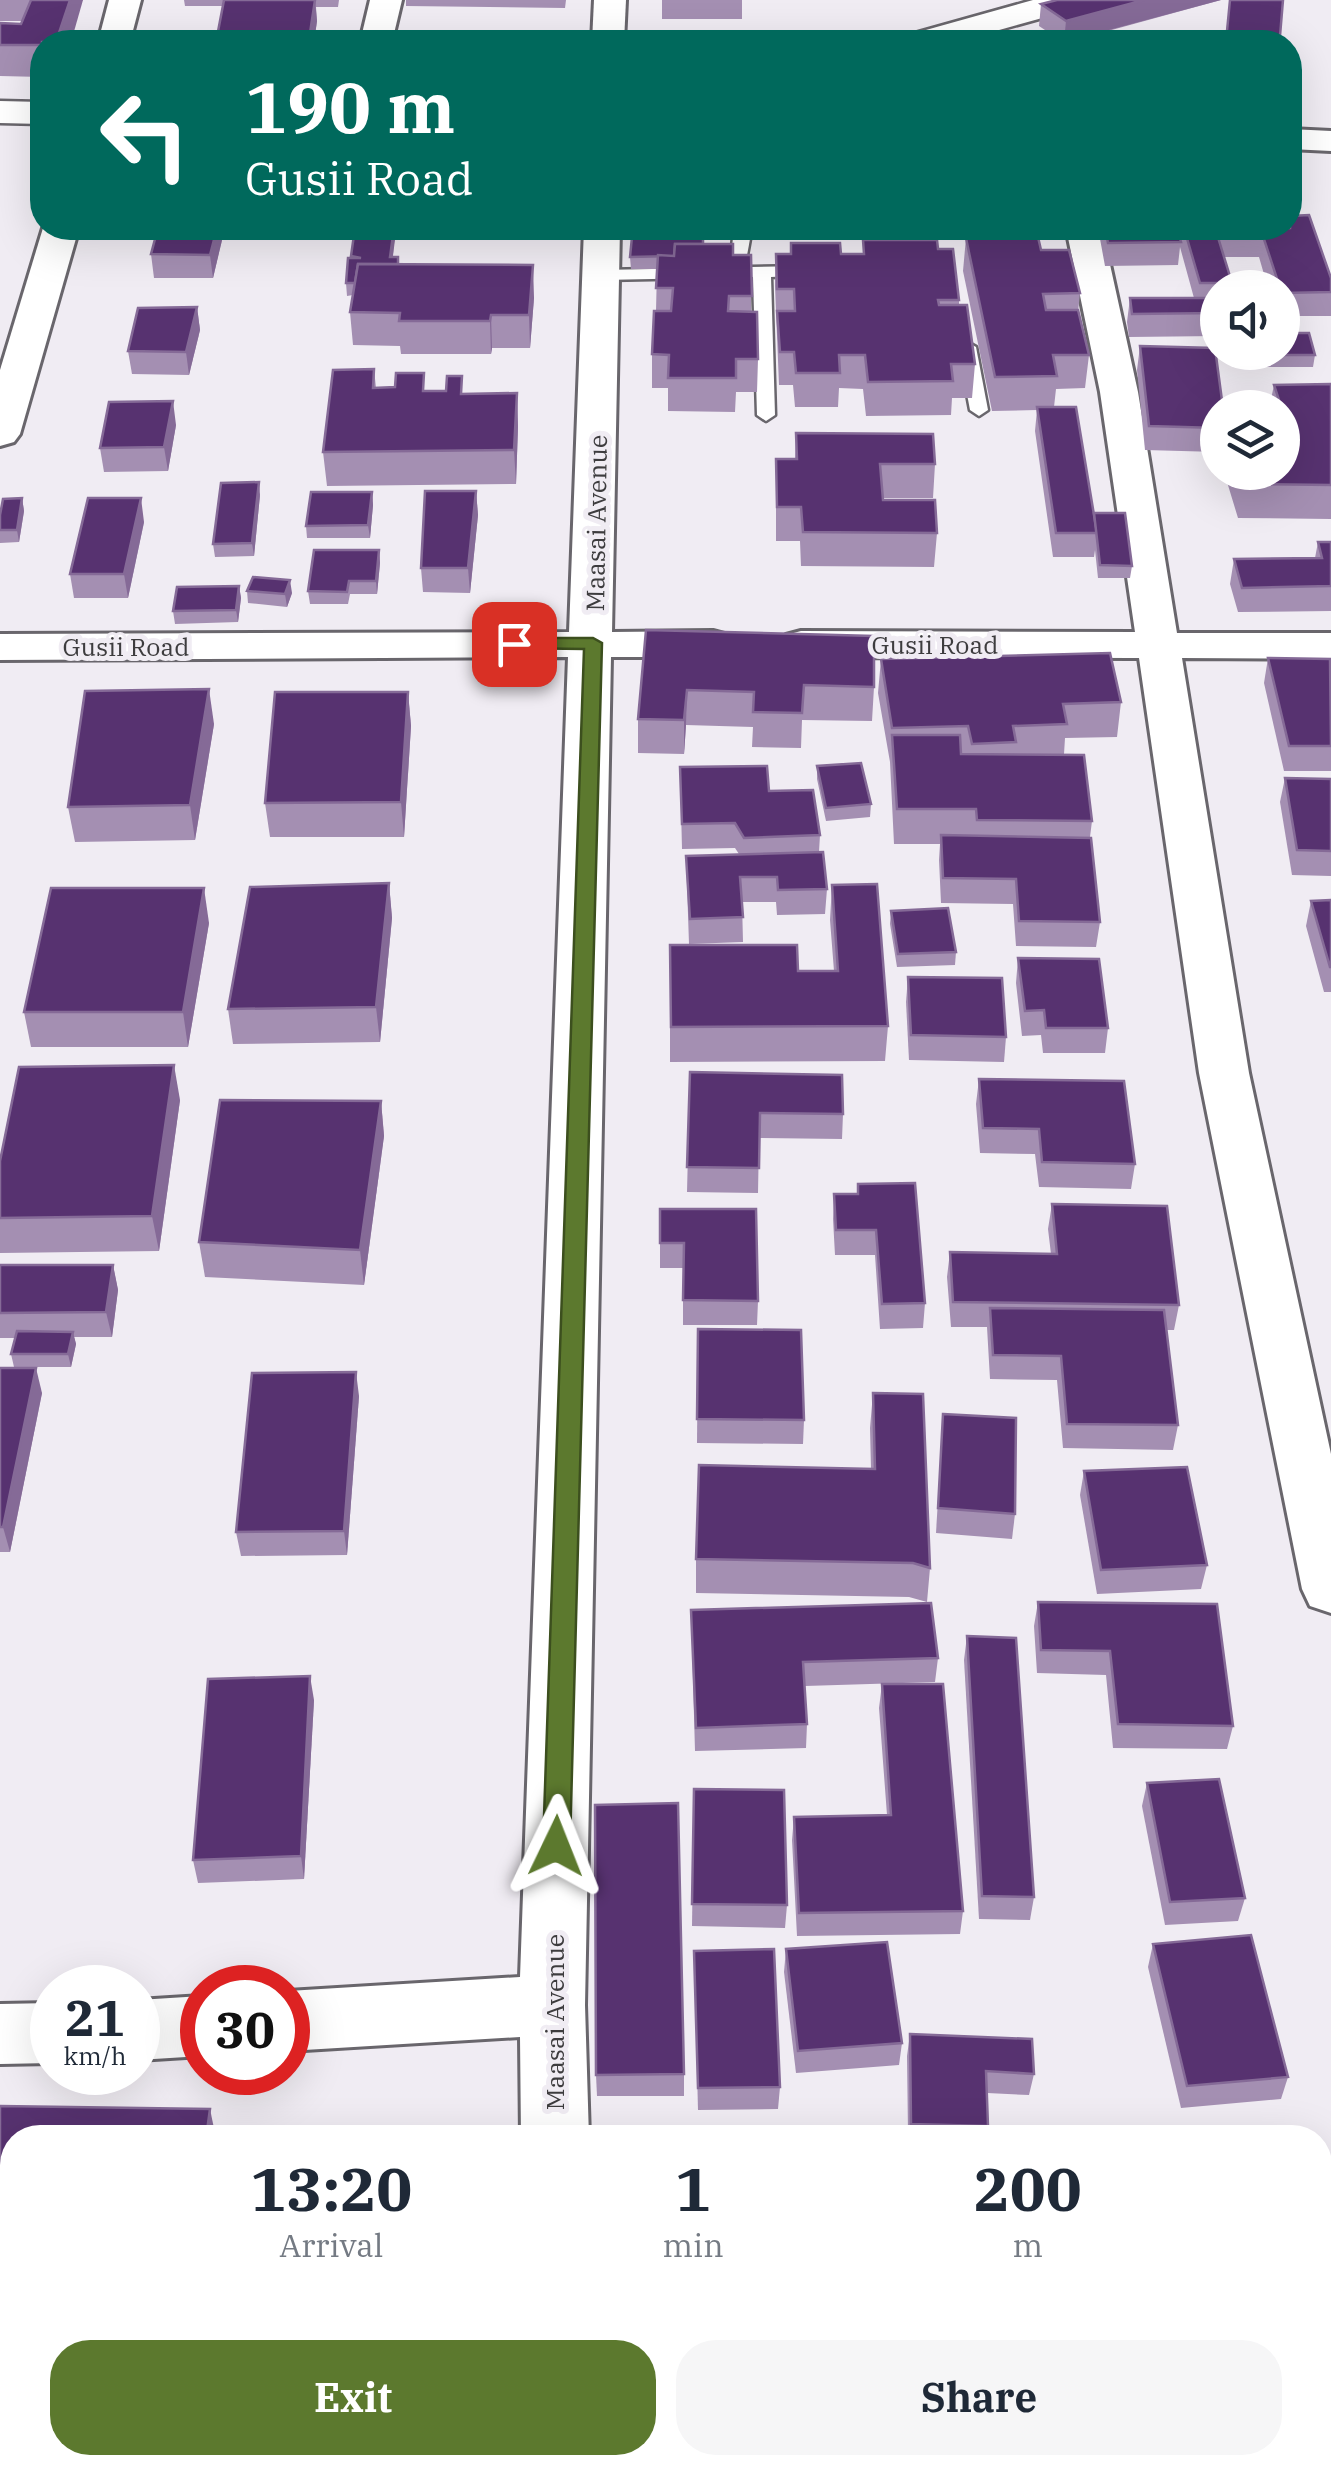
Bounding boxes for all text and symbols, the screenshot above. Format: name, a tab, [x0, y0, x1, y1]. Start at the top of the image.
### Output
text: 190 m	[245, 61, 455, 152]
icon: left	[80, 70, 210, 200]
text: Gusii Road	[245, 149, 473, 207]
map controls	[1200, 270, 1300, 490]
button: sound	[1200, 270, 1300, 370]
button: layers	[1200, 390, 1300, 490]
street label: Maasai Avenue	[578, 434, 614, 612]
pin	[472, 602, 557, 687]
icon: arrive	[487, 617, 542, 672]
street label: Gusii Road	[872, 628, 998, 661]
street label: Gusii Road	[63, 630, 189, 663]
position arrow	[504, 1794, 608, 1898]
street label: Maasai Avenue	[538, 1934, 571, 2110]
speed limit sign: 30	[180, 1965, 310, 2095]
text: 21	[65, 1985, 125, 2050]
text: km/h	[63, 2039, 127, 2072]
text: 13:20	[250, 2149, 412, 2228]
text: 1	[675, 2149, 711, 2228]
text: 200	[974, 2149, 1082, 2228]
text: Arrival	[279, 2224, 383, 2266]
text: min	[663, 2224, 724, 2266]
text: m	[1013, 2224, 1043, 2266]
button: Exit	[50, 2340, 656, 2455]
button: Share	[676, 2340, 1282, 2455]

